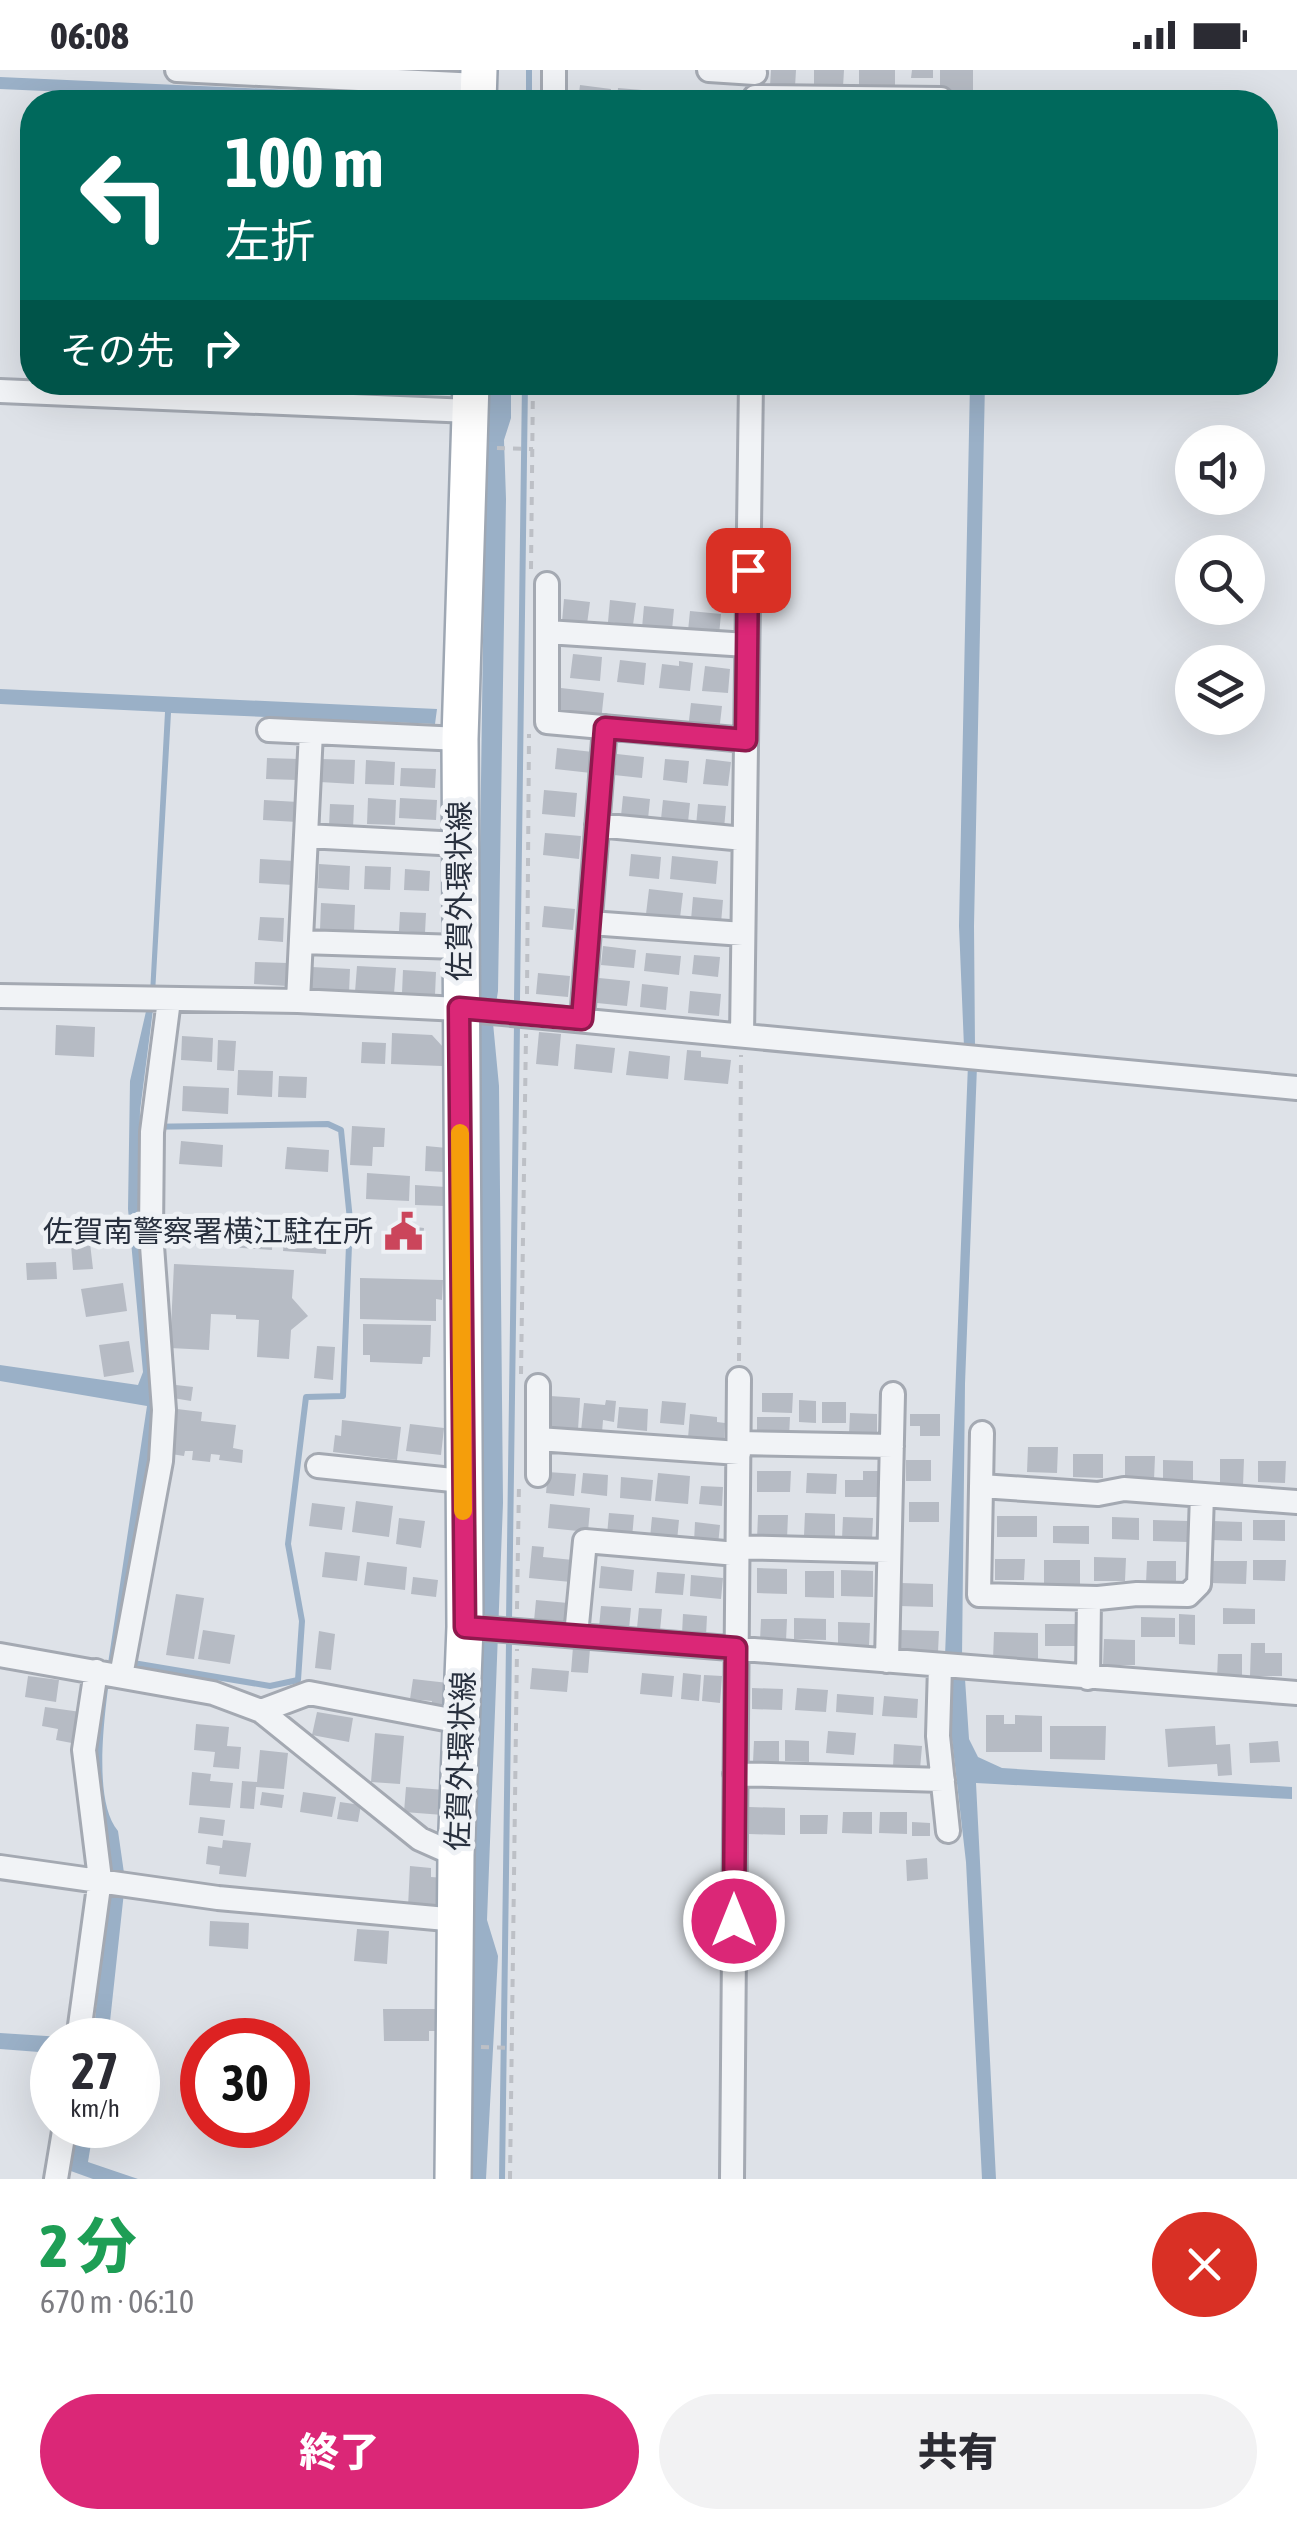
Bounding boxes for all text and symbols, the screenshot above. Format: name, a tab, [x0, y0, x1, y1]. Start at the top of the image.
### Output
text: 06:08	[50, 14, 129, 57]
text: 100 m	[225, 122, 384, 202]
icon: left	[60, 130, 190, 260]
text: 左折	[225, 215, 315, 267]
icon: right	[194, 320, 249, 375]
text: その先	[60, 329, 174, 372]
map controls	[1175, 425, 1265, 735]
button: sound	[1175, 425, 1265, 515]
pin	[706, 528, 791, 613]
button: search	[1175, 535, 1265, 625]
icon: arrive	[721, 543, 776, 598]
button: layers	[1175, 645, 1265, 735]
street label: 佐賀外環状線	[442, 801, 476, 981]
public building icon: 佐賀南警察署横江駐在所	[382, 1210, 424, 1252]
place label: 佐賀南警察署横江駐在所	[43, 1214, 373, 1248]
street label: 佐賀外環状線	[440, 1670, 480, 1852]
position arrow	[682, 1869, 786, 1973]
speed limit sign: 30	[180, 2018, 310, 2148]
text: 27	[71, 2042, 118, 2100]
text: km/h	[70, 2094, 120, 2122]
text: 2 分	[40, 2211, 136, 2280]
button: close	[1152, 2212, 1257, 2317]
text: 670 m · 06:10	[40, 2283, 194, 2320]
button: 終了	[40, 2394, 639, 2509]
button: 共有	[659, 2394, 1257, 2509]

